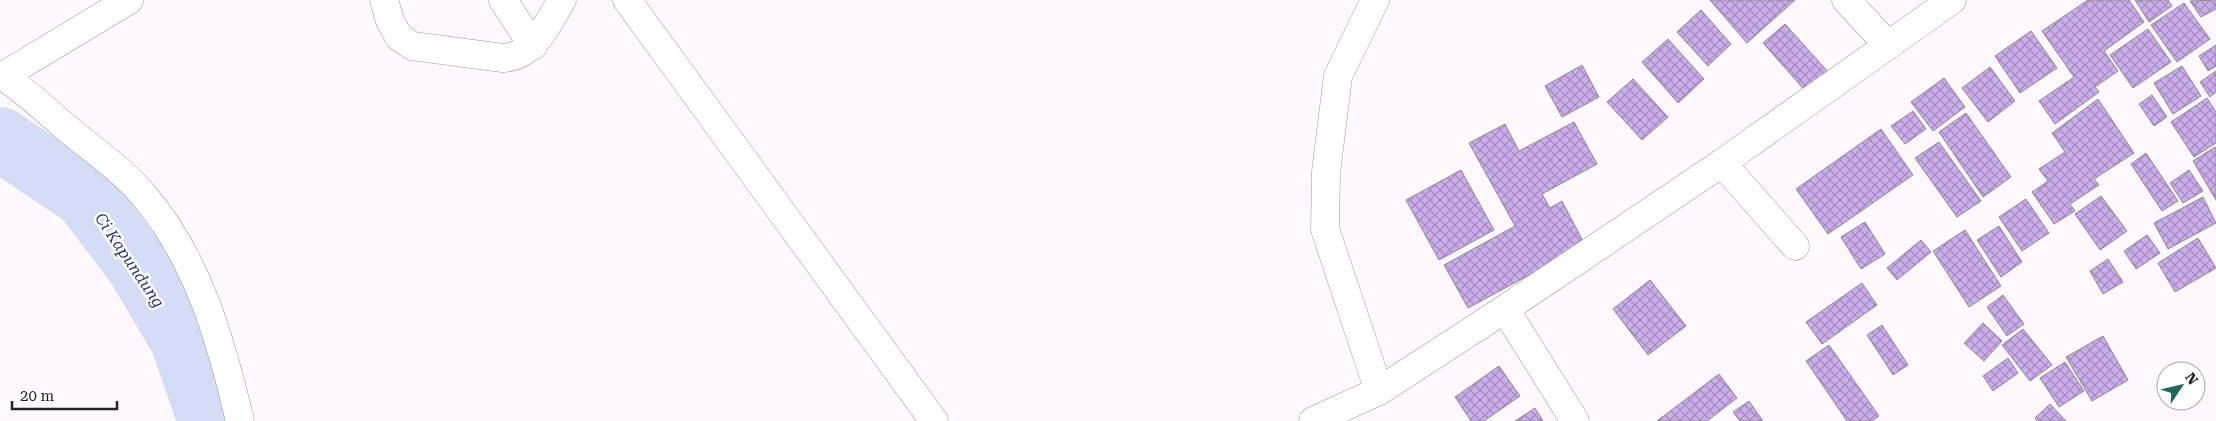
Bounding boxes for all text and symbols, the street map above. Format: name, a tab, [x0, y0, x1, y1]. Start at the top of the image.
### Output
water label: Ci Kapundung	[91, 209, 168, 311]
north arrow	[2156, 361, 2206, 411]
text: N	[2182, 370, 2201, 388]
scale bar	[12, 378, 118, 410]
text: 20 m	[20, 387, 55, 405]

